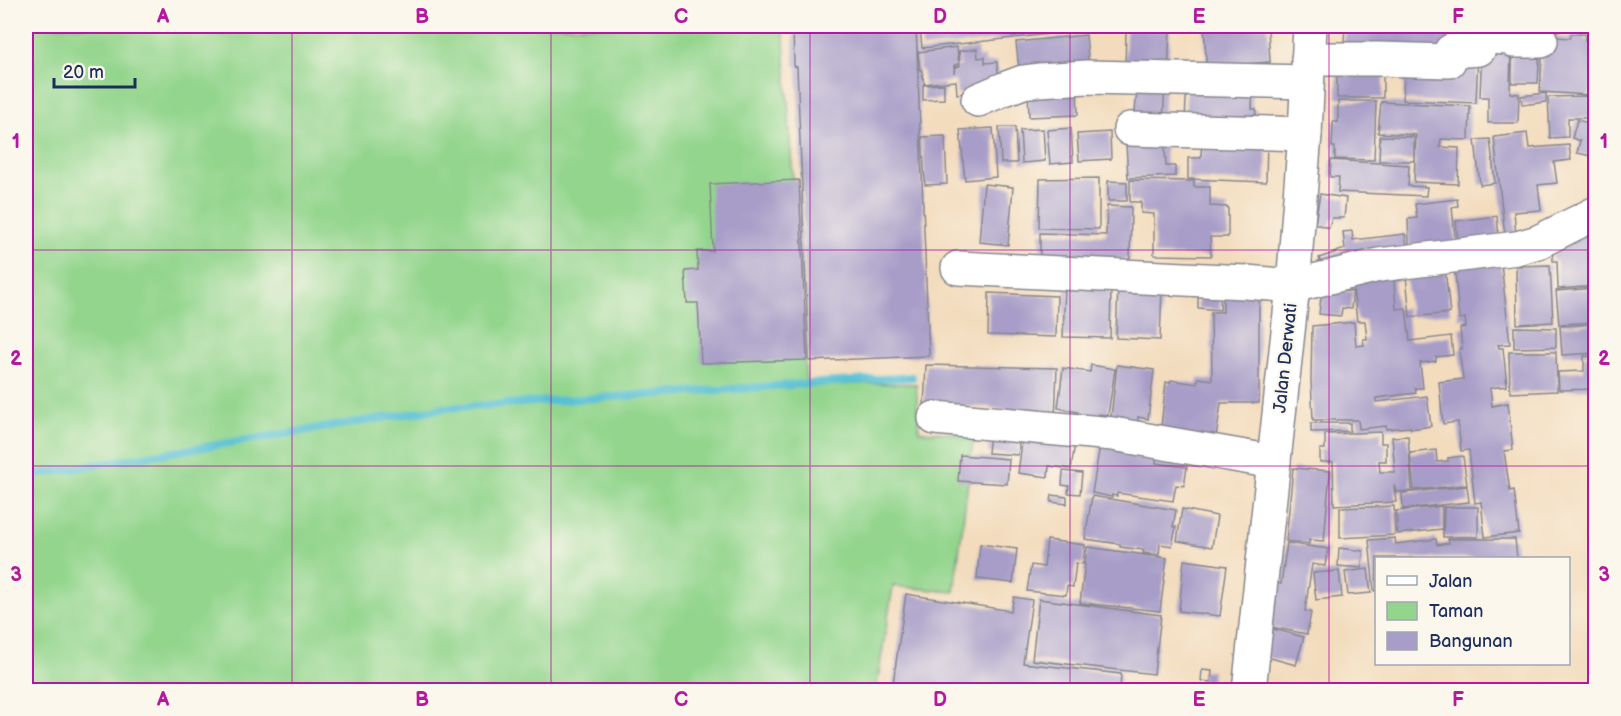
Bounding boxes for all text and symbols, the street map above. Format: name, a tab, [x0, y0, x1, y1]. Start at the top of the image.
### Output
text: A	[156, 5, 170, 29]
text: B	[415, 5, 429, 29]
text: C	[674, 5, 688, 29]
text: D	[933, 5, 947, 29]
text: E	[1193, 5, 1206, 29]
text: F	[1452, 5, 1464, 29]
scale bar	[54, 51, 135, 89]
text: 20 m	[63, 62, 104, 83]
text: 1	[12, 130, 20, 154]
text: 1	[1600, 130, 1608, 154]
street label: Jalan Derwati	[1269, 302, 1302, 414]
text: 2	[10, 347, 22, 371]
text: 2	[1598, 347, 1610, 371]
legend	[1375, 557, 1570, 665]
text: 3	[10, 563, 22, 587]
text: 3	[1598, 563, 1610, 587]
text: Jalan	[1429, 571, 1472, 592]
text: Taman	[1429, 601, 1483, 622]
text: Bangunan	[1429, 631, 1513, 652]
text: A	[156, 688, 170, 712]
text: B	[415, 688, 429, 712]
text: C	[674, 688, 688, 712]
text: D	[933, 688, 947, 712]
text: E	[1193, 688, 1206, 712]
text: F	[1452, 688, 1464, 712]

